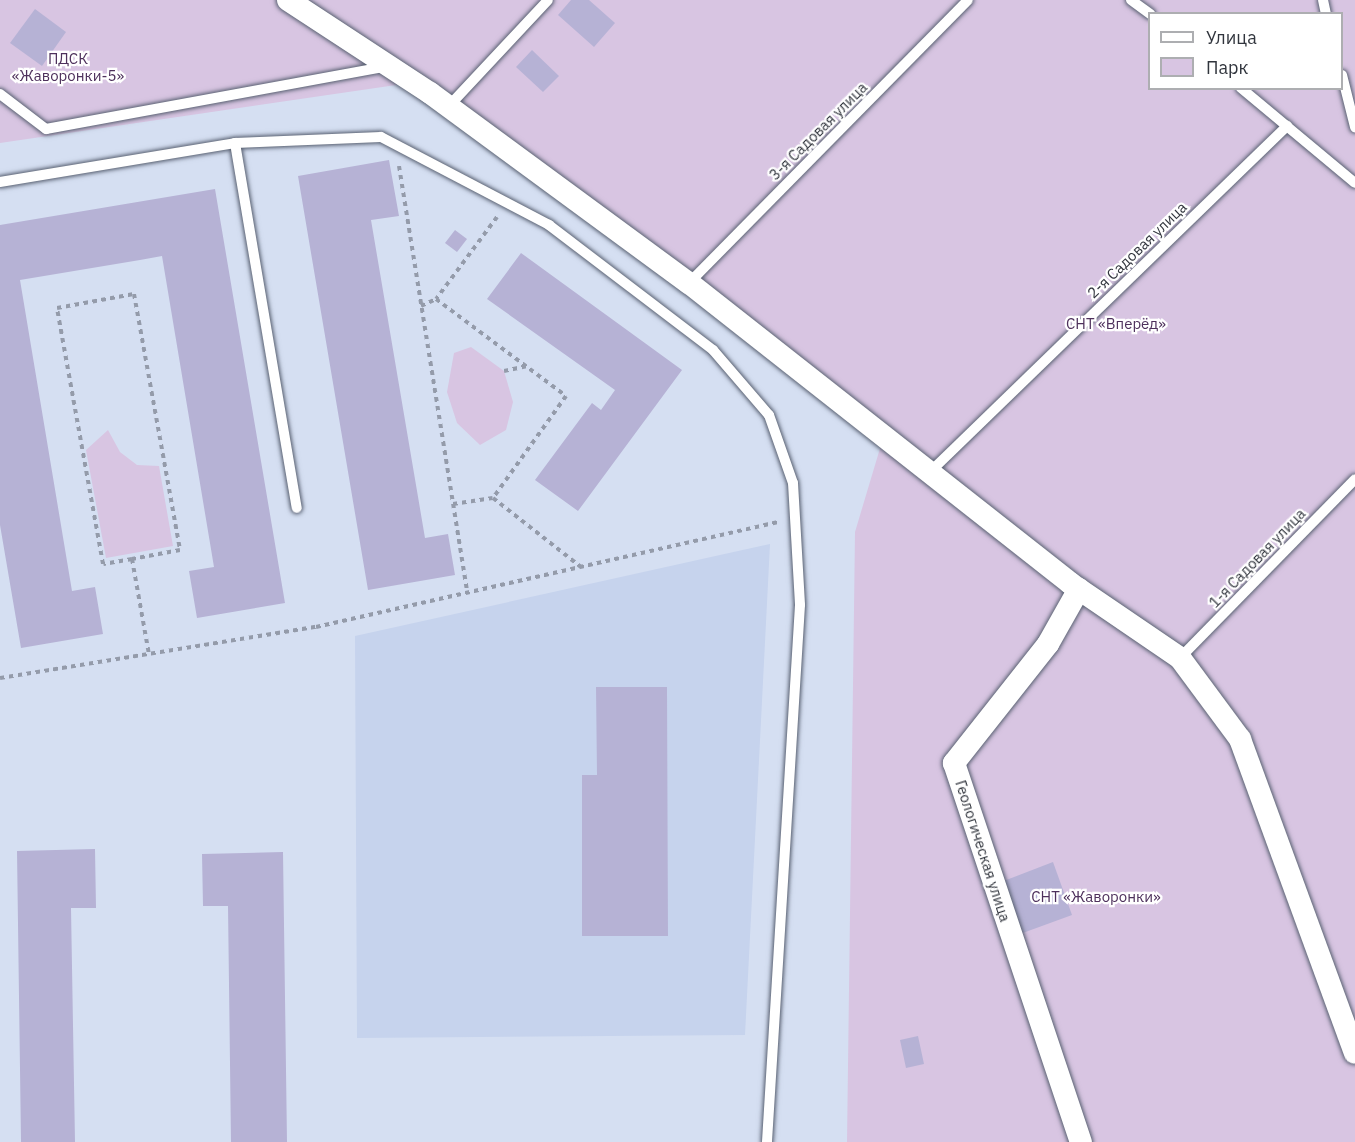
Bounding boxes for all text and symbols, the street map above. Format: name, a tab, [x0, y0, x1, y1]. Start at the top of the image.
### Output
legend	[1148, 12, 1343, 90]
text: Улица	[1206, 26, 1257, 49]
park label: ПДСК «Жаворонки-5»	[12, 49, 124, 84]
text: Парк	[1206, 56, 1248, 79]
street label: 3-я Садовая улица	[765, 78, 871, 184]
street label: 2-я Садовая улица	[1084, 198, 1190, 302]
park label: СНТ «Вперёд»	[1066, 315, 1166, 333]
street label: 1-я Садовая улица	[1205, 505, 1309, 611]
street label: Геологическая улица	[952, 778, 1014, 924]
park label: СНТ «Жаворонки»	[1031, 888, 1161, 906]

